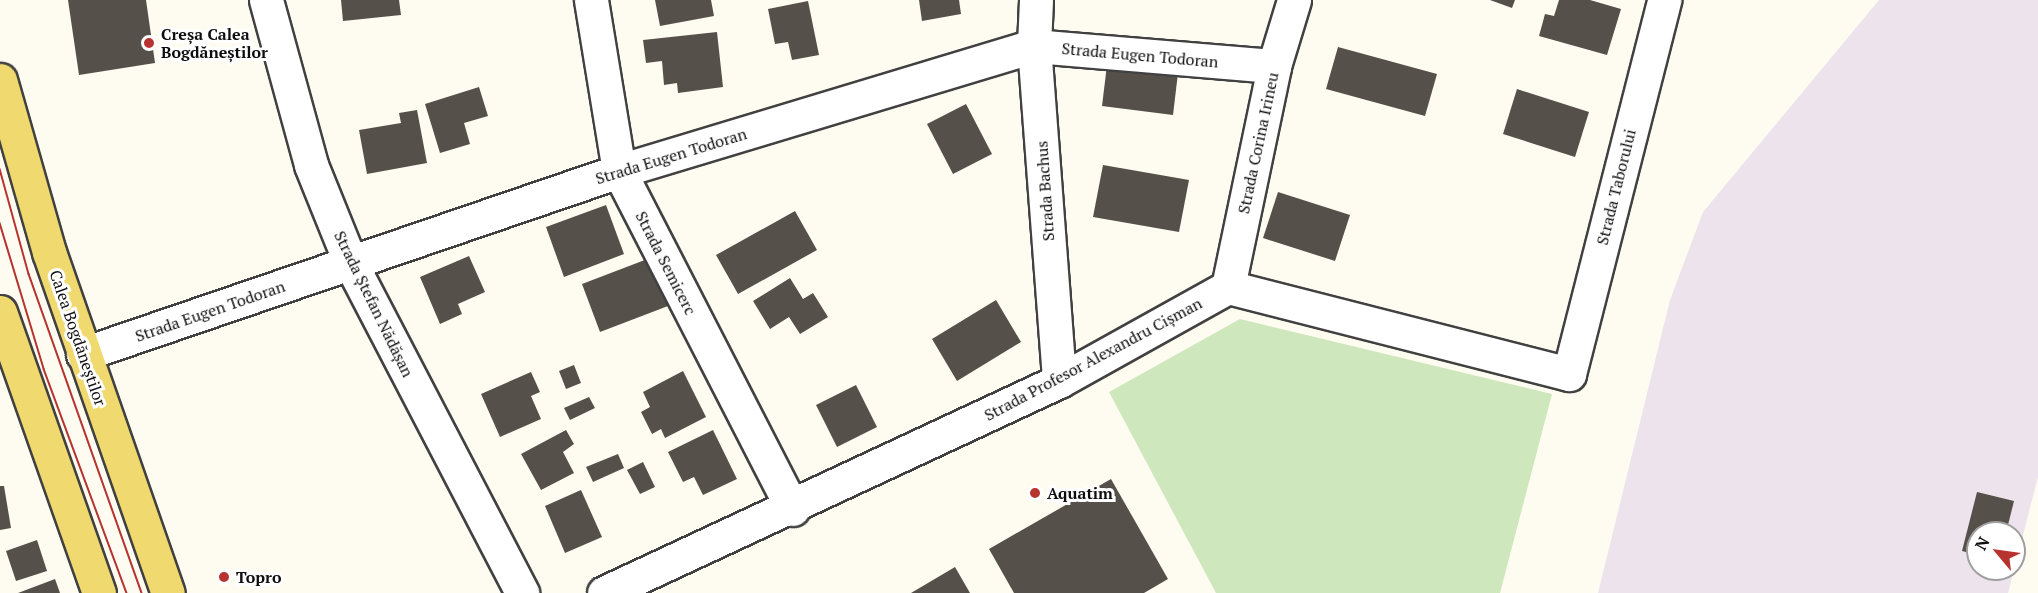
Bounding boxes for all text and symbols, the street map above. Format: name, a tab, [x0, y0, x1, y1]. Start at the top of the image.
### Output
place label: Creșa Calea Bogdăneștilor	[161, 24, 268, 62]
marker: Creșa Calea Bogdăneștilor	[142, 36, 156, 50]
street label: Strada Eugen Todoran	[1061, 39, 1219, 71]
street label: Strada Corina Irineu	[1234, 71, 1282, 215]
street label: Strada Eugen Todoran	[593, 124, 749, 188]
street label: Strada Taborului	[1592, 127, 1640, 247]
street label: Strada Bachus	[1032, 140, 1058, 242]
street label: Strada Semicerc	[632, 208, 700, 318]
street label: Strada Ștefan Nădășan	[330, 228, 418, 380]
street label: Calea Bogdăneștilor	[46, 268, 110, 408]
street label: Strada Eugen Todoran	[133, 276, 287, 346]
street label: Strada Profesor Alexandru Cișman	[981, 293, 1205, 425]
place label: Aquatim	[1047, 483, 1113, 503]
marker: Aquatim	[1028, 486, 1042, 500]
north arrow	[1966, 521, 2026, 581]
text: N	[1969, 533, 1995, 554]
place label: Topro	[236, 567, 281, 587]
marker: Topro	[217, 570, 231, 584]

